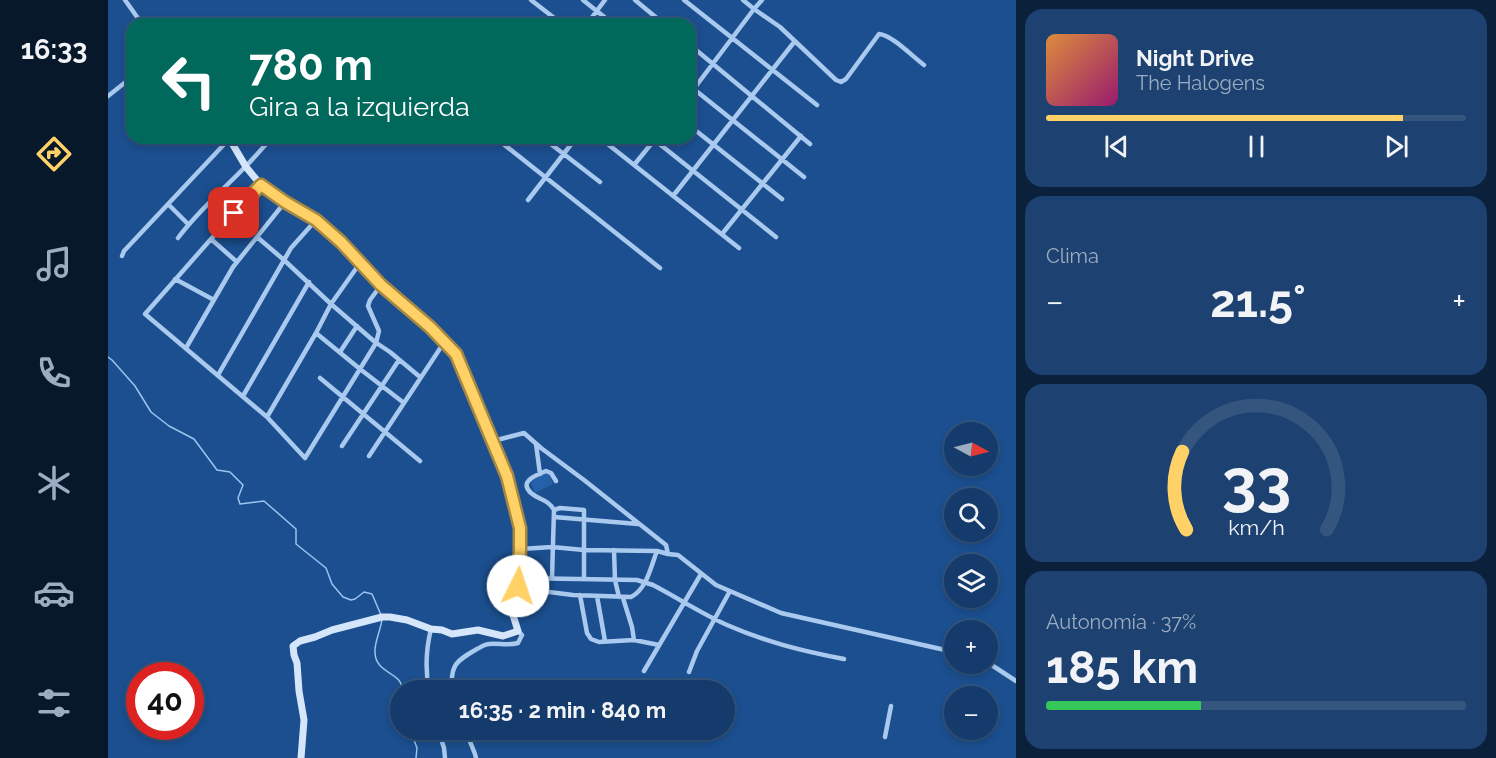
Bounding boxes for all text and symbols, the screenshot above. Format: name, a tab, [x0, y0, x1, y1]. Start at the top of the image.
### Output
text: 16:33	[21, 34, 87, 65]
text: 780 m	[249, 41, 373, 90]
icon: left	[150, 42, 228, 120]
text: Night Drive	[1136, 45, 1254, 71]
text: The Halogens	[1136, 71, 1265, 95]
text: Gira a la izquierda	[249, 91, 470, 122]
icon: previous	[1100, 130, 1133, 163]
icon: pause	[1240, 130, 1273, 163]
icon: next	[1380, 130, 1413, 163]
icon: directions	[33, 133, 75, 175]
pin	[208, 187, 259, 238]
icon: arrive	[217, 196, 250, 229]
icon: music	[33, 243, 75, 285]
text: Clima	[1046, 244, 1099, 268]
text: 21.5°	[1210, 275, 1306, 328]
text: −	[1046, 282, 1064, 321]
text: +	[1452, 282, 1466, 321]
icon: phone	[33, 352, 75, 394]
north arrow	[944, 422, 998, 476]
map controls	[944, 422, 998, 740]
text: 33	[1221, 445, 1291, 519]
icon: climate	[33, 462, 75, 504]
button: search	[944, 488, 998, 542]
text: km/h	[1228, 515, 1284, 540]
position arrow	[486, 554, 550, 618]
button: layers	[944, 554, 998, 608]
icon: car	[33, 572, 75, 614]
text: Autonomía · 37%	[1046, 610, 1196, 634]
button: +	[944, 620, 998, 674]
text: 185 km	[1046, 641, 1198, 694]
speed limit sign: 40	[126, 662, 204, 740]
icon: filters	[33, 682, 75, 724]
button: −	[944, 686, 998, 740]
text: 16:35 · 2 min · 840 m	[459, 697, 666, 723]

